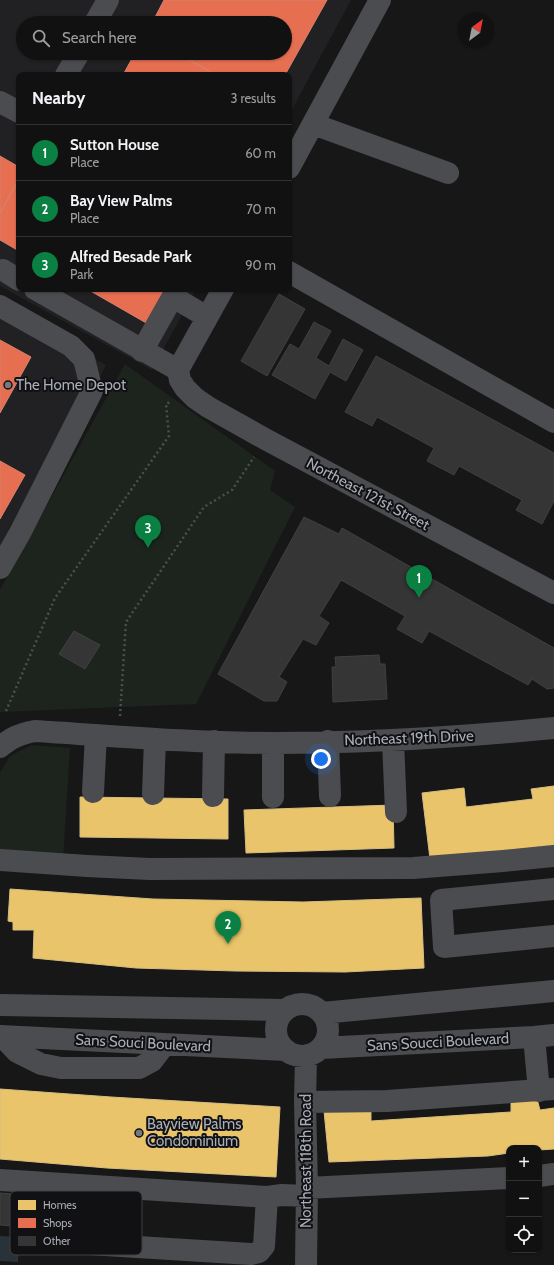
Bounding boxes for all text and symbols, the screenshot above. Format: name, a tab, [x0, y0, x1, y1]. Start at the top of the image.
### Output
north arrow	[458, 12, 494, 48]
search box	[16, 16, 292, 60]
icon: search	[30, 27, 52, 49]
text: Search here	[62, 29, 137, 47]
text: Nearby	[32, 88, 85, 108]
text: 3 results	[230, 90, 276, 106]
text: Sutton House	[70, 136, 159, 154]
text: 1	[43, 145, 47, 161]
text: 60 m	[245, 145, 276, 161]
text: Place	[70, 154, 99, 170]
text: Bay View Palms	[70, 192, 172, 210]
text: 2	[42, 201, 48, 217]
text: 70 m	[246, 201, 276, 217]
text: Place	[70, 210, 99, 226]
text: Alfred Besade Park	[70, 248, 192, 266]
text: 3	[41, 257, 49, 273]
text: 90 m	[245, 257, 276, 273]
text: Park	[70, 266, 93, 282]
place label: The Home Depot	[16, 376, 126, 394]
marker: The Home Depot	[3, 380, 13, 390]
street label: Northeast 121st Street	[303, 454, 433, 534]
pin: 3	[135, 515, 161, 548]
pin: 1	[406, 565, 432, 598]
street label: Northeast 19th Drive	[344, 727, 474, 749]
your location	[311, 749, 331, 769]
pin: 2	[215, 911, 241, 944]
street label: Sans Soucci Boulevard	[366, 1029, 510, 1055]
street label: Sans Souci Boulevard	[75, 1030, 211, 1056]
street label: Northeast 118th Road	[297, 1094, 315, 1228]
place label: Bayview Palms Condominium	[147, 1115, 241, 1150]
marker: Bayview Palms Condominium	[134, 1128, 144, 1138]
map controls	[506, 1145, 542, 1253]
button: +	[506, 1145, 542, 1181]
button: −	[506, 1181, 542, 1217]
legend	[10, 1191, 142, 1255]
text: Homes	[43, 1198, 77, 1212]
text: Shops	[43, 1216, 72, 1230]
button: locate	[506, 1217, 542, 1253]
text: Other	[43, 1234, 71, 1248]

